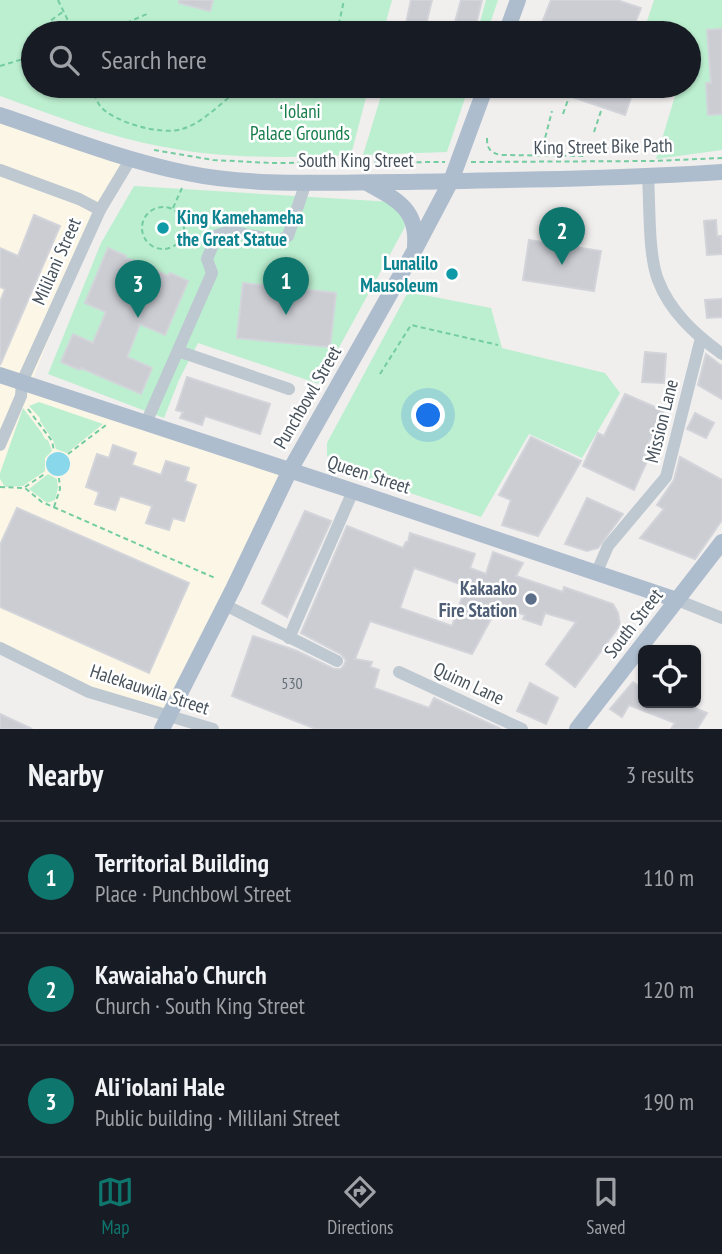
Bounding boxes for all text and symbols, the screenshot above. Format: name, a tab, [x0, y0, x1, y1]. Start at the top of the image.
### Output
search box	[21, 21, 701, 98]
icon: search	[45, 41, 83, 79]
text: Search here	[101, 43, 207, 76]
park label: ʻIolani Palace Grounds	[250, 99, 350, 145]
street label: King Street Bike Path	[533, 133, 673, 159]
street label: South King Street	[298, 148, 415, 172]
place label: King Kamehameha the Great Statue	[177, 205, 304, 251]
pin: 2	[539, 207, 585, 265]
street label: Mililani Street	[26, 213, 86, 308]
marker: King Kamehameha the Great Statue	[155, 220, 171, 236]
place label: Lunalilo Mausoleum	[360, 251, 438, 297]
pin: 1	[263, 257, 309, 315]
pin: 3	[115, 260, 161, 318]
marker: Lunalilo Mausoleum	[444, 266, 460, 282]
street label: Punchbowl Street	[268, 341, 347, 453]
street label: Mission Lane	[639, 377, 683, 465]
your location	[411, 398, 445, 432]
street label: Queen Street	[324, 449, 414, 499]
place label: Kakaako Fire Station	[439, 576, 517, 622]
street label: South Street	[598, 583, 668, 663]
marker: Kakaako Fire Station	[523, 591, 539, 607]
map controls	[638, 645, 701, 708]
button: locate	[638, 645, 701, 708]
street label: Quinn Lane	[430, 656, 508, 710]
street label: Halekauwila Street	[87, 658, 213, 720]
house number: 530	[281, 673, 303, 693]
text: Nearby	[28, 755, 103, 794]
text: 3 results	[626, 760, 694, 789]
text: Territorial Building	[95, 846, 269, 879]
text: 1	[46, 863, 57, 892]
text: 110 m	[643, 863, 694, 892]
text: Place · Punchbowl Street	[95, 879, 291, 908]
text: Kawaiaha'o Church	[95, 958, 267, 991]
text: 2	[46, 975, 57, 1004]
text: 120 m	[643, 975, 694, 1004]
text: Church · South King Street	[95, 991, 305, 1020]
text: Ali'iolani Hale	[95, 1070, 225, 1103]
text: 3	[46, 1087, 57, 1116]
text: 190 m	[643, 1087, 694, 1116]
text: Public building · Mililani Street	[95, 1103, 340, 1132]
tab: Map	[96, 1173, 134, 1239]
tab: Directions	[327, 1173, 393, 1239]
tab: Saved	[586, 1173, 626, 1239]

